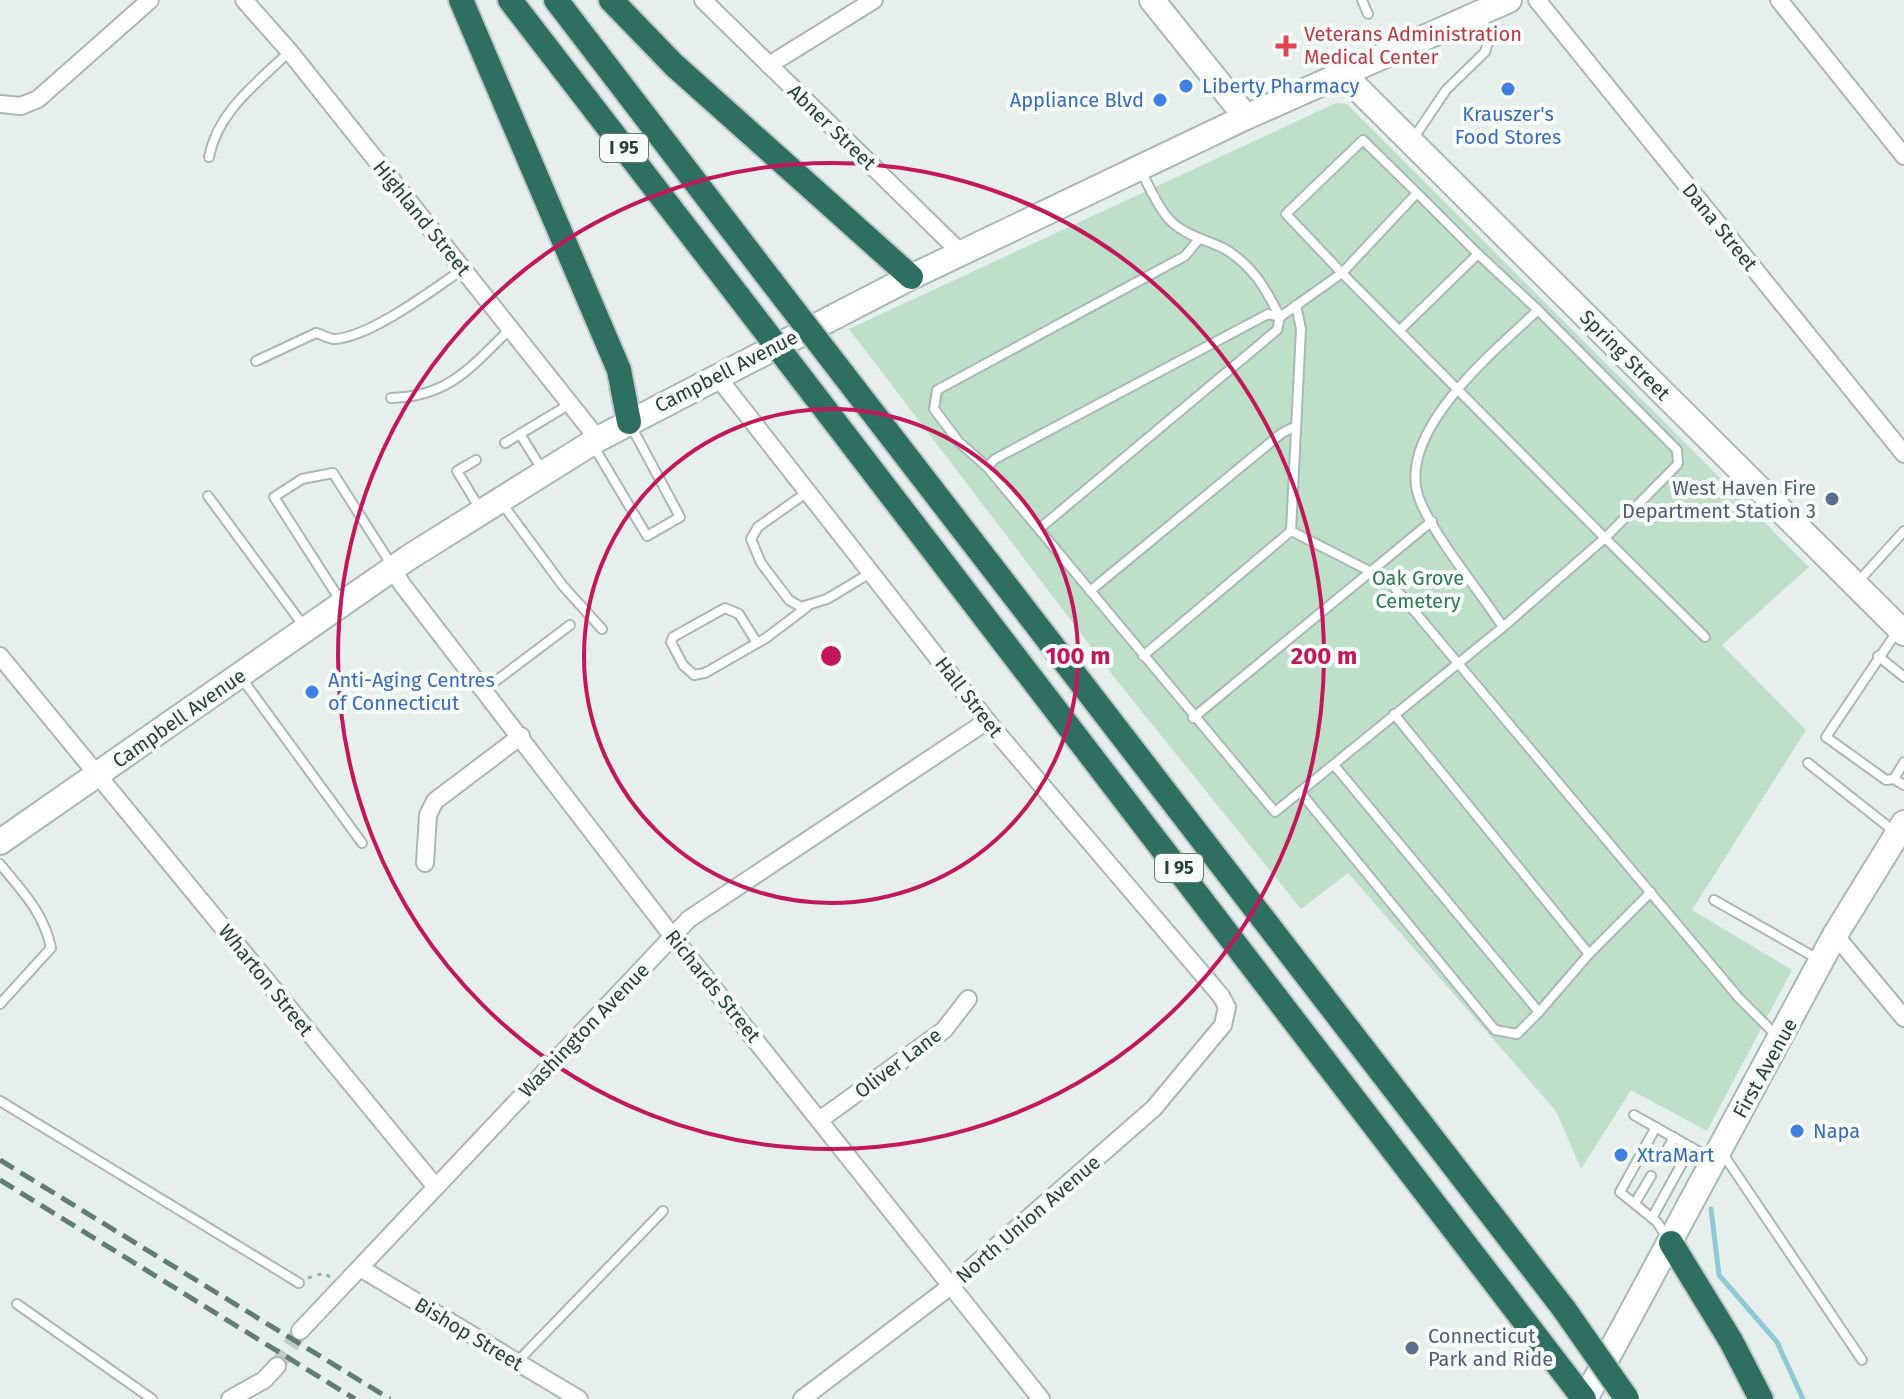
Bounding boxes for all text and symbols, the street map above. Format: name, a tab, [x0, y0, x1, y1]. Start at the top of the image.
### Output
place label: Veterans Administration Medical Center	[1304, 22, 1522, 69]
marker: Veterans Administration Medical Center	[1275, 35, 1297, 57]
place label: Liberty Pharmacy	[1202, 74, 1359, 98]
marker: Liberty Pharmacy	[1177, 77, 1195, 95]
street label: Abner Street	[783, 79, 882, 176]
marker: Krauszer's Food Stores	[1499, 80, 1517, 98]
place label: Appliance Blvd	[1010, 88, 1144, 112]
marker: Appliance Blvd	[1151, 91, 1169, 109]
place label: Krauszer's Food Stores	[1455, 102, 1561, 149]
road number: I 95	[600, 134, 648, 162]
street label: Highland Street	[368, 156, 476, 281]
street label: Dana Street	[1677, 178, 1763, 276]
street label: Spring Street	[1575, 305, 1676, 406]
street label: Campbell Avenue	[651, 325, 801, 417]
place label: West Haven Fire Department Station 3	[1622, 476, 1816, 523]
marker: West Haven Fire Department Station 3	[1823, 490, 1841, 508]
park label: Oak Grove Cemetery	[1372, 566, 1464, 613]
centre of rings	[817, 642, 845, 670]
text: 100 m	[1045, 642, 1111, 670]
text: 200 m	[1291, 642, 1357, 670]
street label: Hall Street	[930, 652, 1008, 743]
street label: Campbell Avenue	[108, 663, 250, 773]
place label: Anti-Aging Centres of Connecticut	[328, 668, 495, 715]
marker: Anti-Aging Centres of Connecticut	[303, 683, 321, 701]
road number: I 95	[1155, 854, 1203, 882]
street label: Wharton Street	[214, 919, 319, 1041]
street label: Richards Street	[660, 925, 766, 1048]
street label: Washington Avenue	[514, 958, 654, 1102]
street label: First Avenue	[1728, 1014, 1802, 1122]
street label: Oliver Lane	[850, 1023, 946, 1103]
place label: Napa	[1813, 1119, 1860, 1143]
marker: Napa	[1788, 1122, 1806, 1140]
place label: XtraMart	[1637, 1143, 1715, 1167]
marker: XtraMart	[1612, 1146, 1630, 1164]
street label: North Union Avenue	[951, 1150, 1105, 1288]
street label: Bishop Street	[411, 1292, 528, 1376]
place label: Connecticut Park and Ride	[1428, 1324, 1553, 1371]
marker: Connecticut Park and Ride	[1403, 1339, 1421, 1357]

